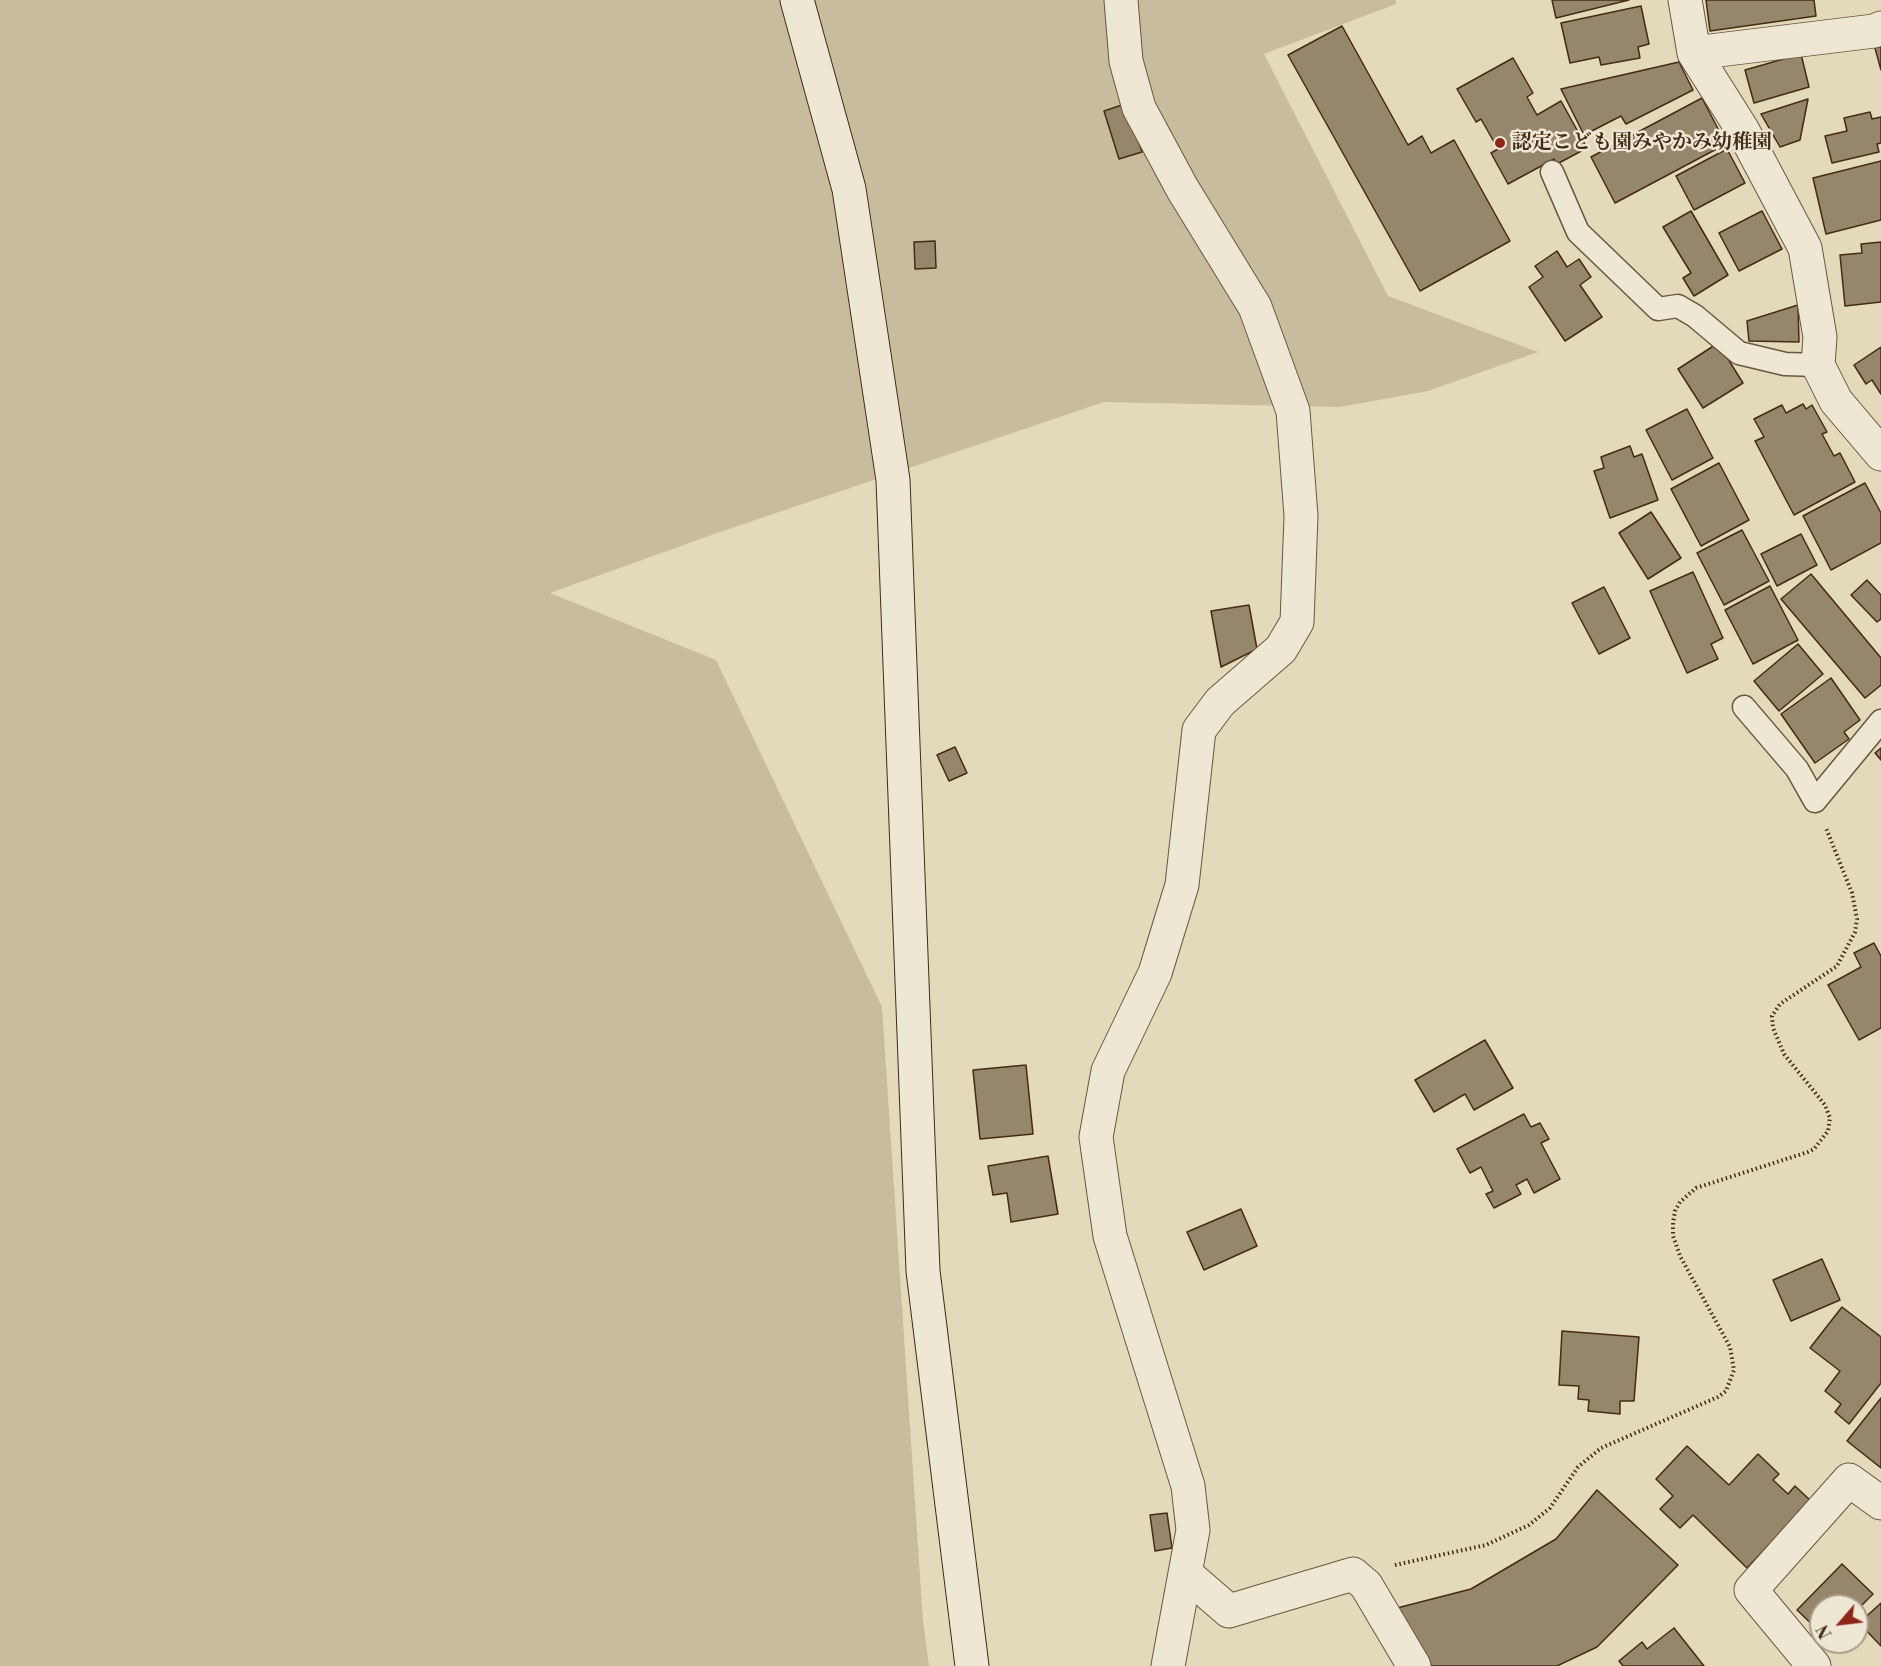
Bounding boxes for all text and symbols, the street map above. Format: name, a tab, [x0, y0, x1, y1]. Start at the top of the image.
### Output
place label: 認定こども園みやかみ幼稚園	[1512, 131, 1772, 155]
marker: 認定こども園みやかみ幼稚園	[1493, 136, 1507, 150]
north arrow	[1809, 1594, 1869, 1654]
text: N	[1813, 1621, 1837, 1642]

